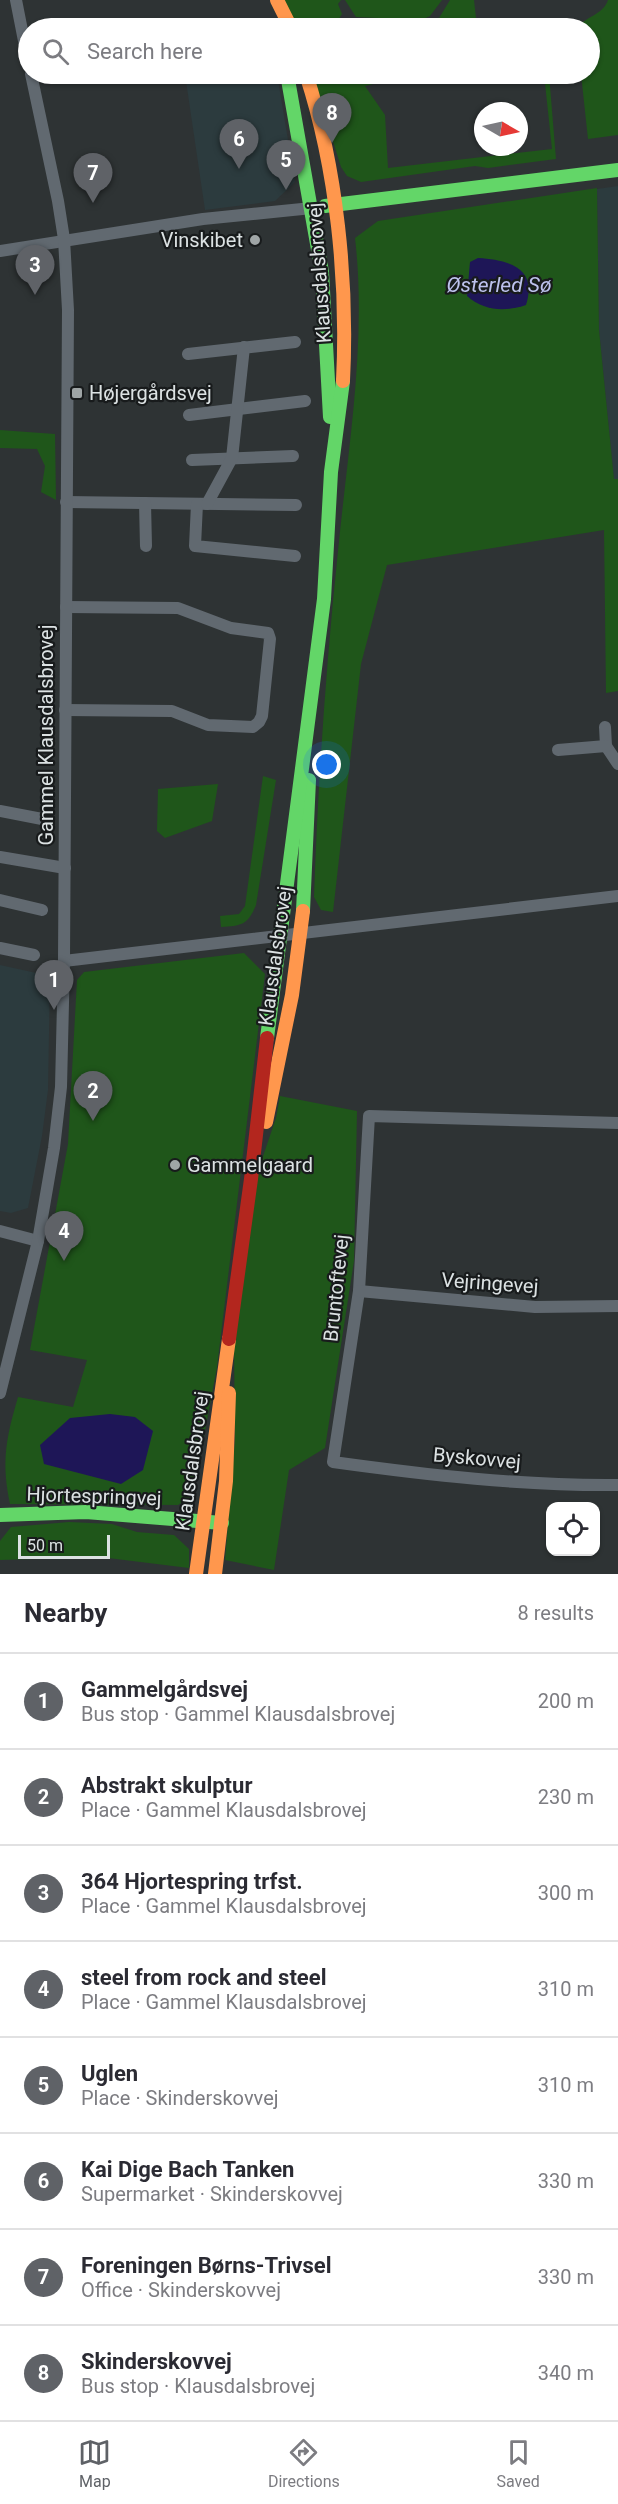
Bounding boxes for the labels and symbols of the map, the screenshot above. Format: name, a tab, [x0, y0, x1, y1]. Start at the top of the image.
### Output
pin: 8	[312, 94, 352, 143]
north arrow	[474, 102, 528, 156]
pin: 6	[220, 120, 258, 169]
pin: 5	[266, 140, 306, 190]
pin: 7	[74, 154, 112, 203]
street label: Klausdalsbrovej	[302, 202, 336, 344]
place label: Vinskibet	[161, 228, 243, 252]
marker: Vinskibet	[248, 233, 262, 247]
pin: 3	[15, 246, 54, 295]
water label: Østerled Sø	[447, 273, 551, 297]
place label: Højergårdsvej	[89, 381, 212, 405]
marker: Højergårdsvej	[70, 386, 84, 400]
street label: Gammel Klausdalsbrovej	[34, 624, 58, 846]
your location	[312, 750, 341, 779]
street label: Klausdalsbrovej	[253, 885, 297, 1027]
pin: 1	[34, 960, 74, 1010]
pin: 2	[74, 1072, 112, 1121]
place label: Gammelgaard	[187, 1153, 313, 1177]
marker: Gammelgaard	[168, 1158, 182, 1172]
pin: 4	[44, 1212, 84, 1261]
street label: Bruntoftevej	[318, 1233, 354, 1343]
street label: Vejringevej	[441, 1268, 539, 1298]
street label: Klausdalsbrovej	[170, 1390, 214, 1532]
street label: Byskovvej	[432, 1442, 522, 1474]
street label: Hjortespringvej	[26, 1482, 162, 1510]
scale bar	[18, 1532, 110, 1560]

